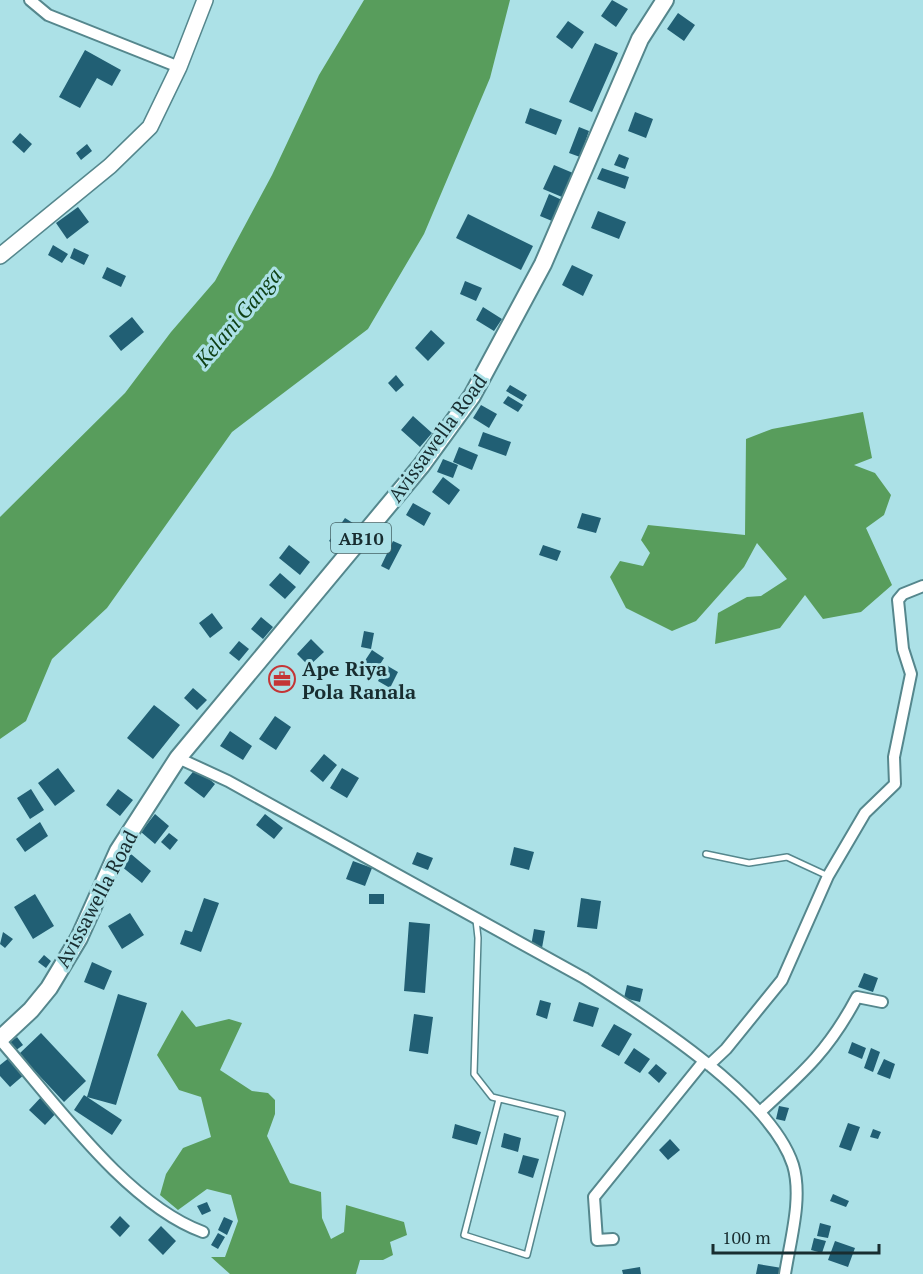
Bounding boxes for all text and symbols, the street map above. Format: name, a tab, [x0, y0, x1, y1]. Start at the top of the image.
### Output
water label: Kelani Ganga	[188, 262, 288, 373]
street label: Avissawella Road	[381, 369, 493, 507]
road number: AB10	[331, 523, 391, 553]
place label: Ape Riya Pola Ranala	[302, 655, 416, 705]
office icon: Ape Riya Pola Ranala	[267, 664, 297, 694]
street label: Avissawella Road	[48, 826, 144, 972]
scale bar	[713, 1217, 880, 1255]
text: 100 m	[722, 1225, 771, 1249]

